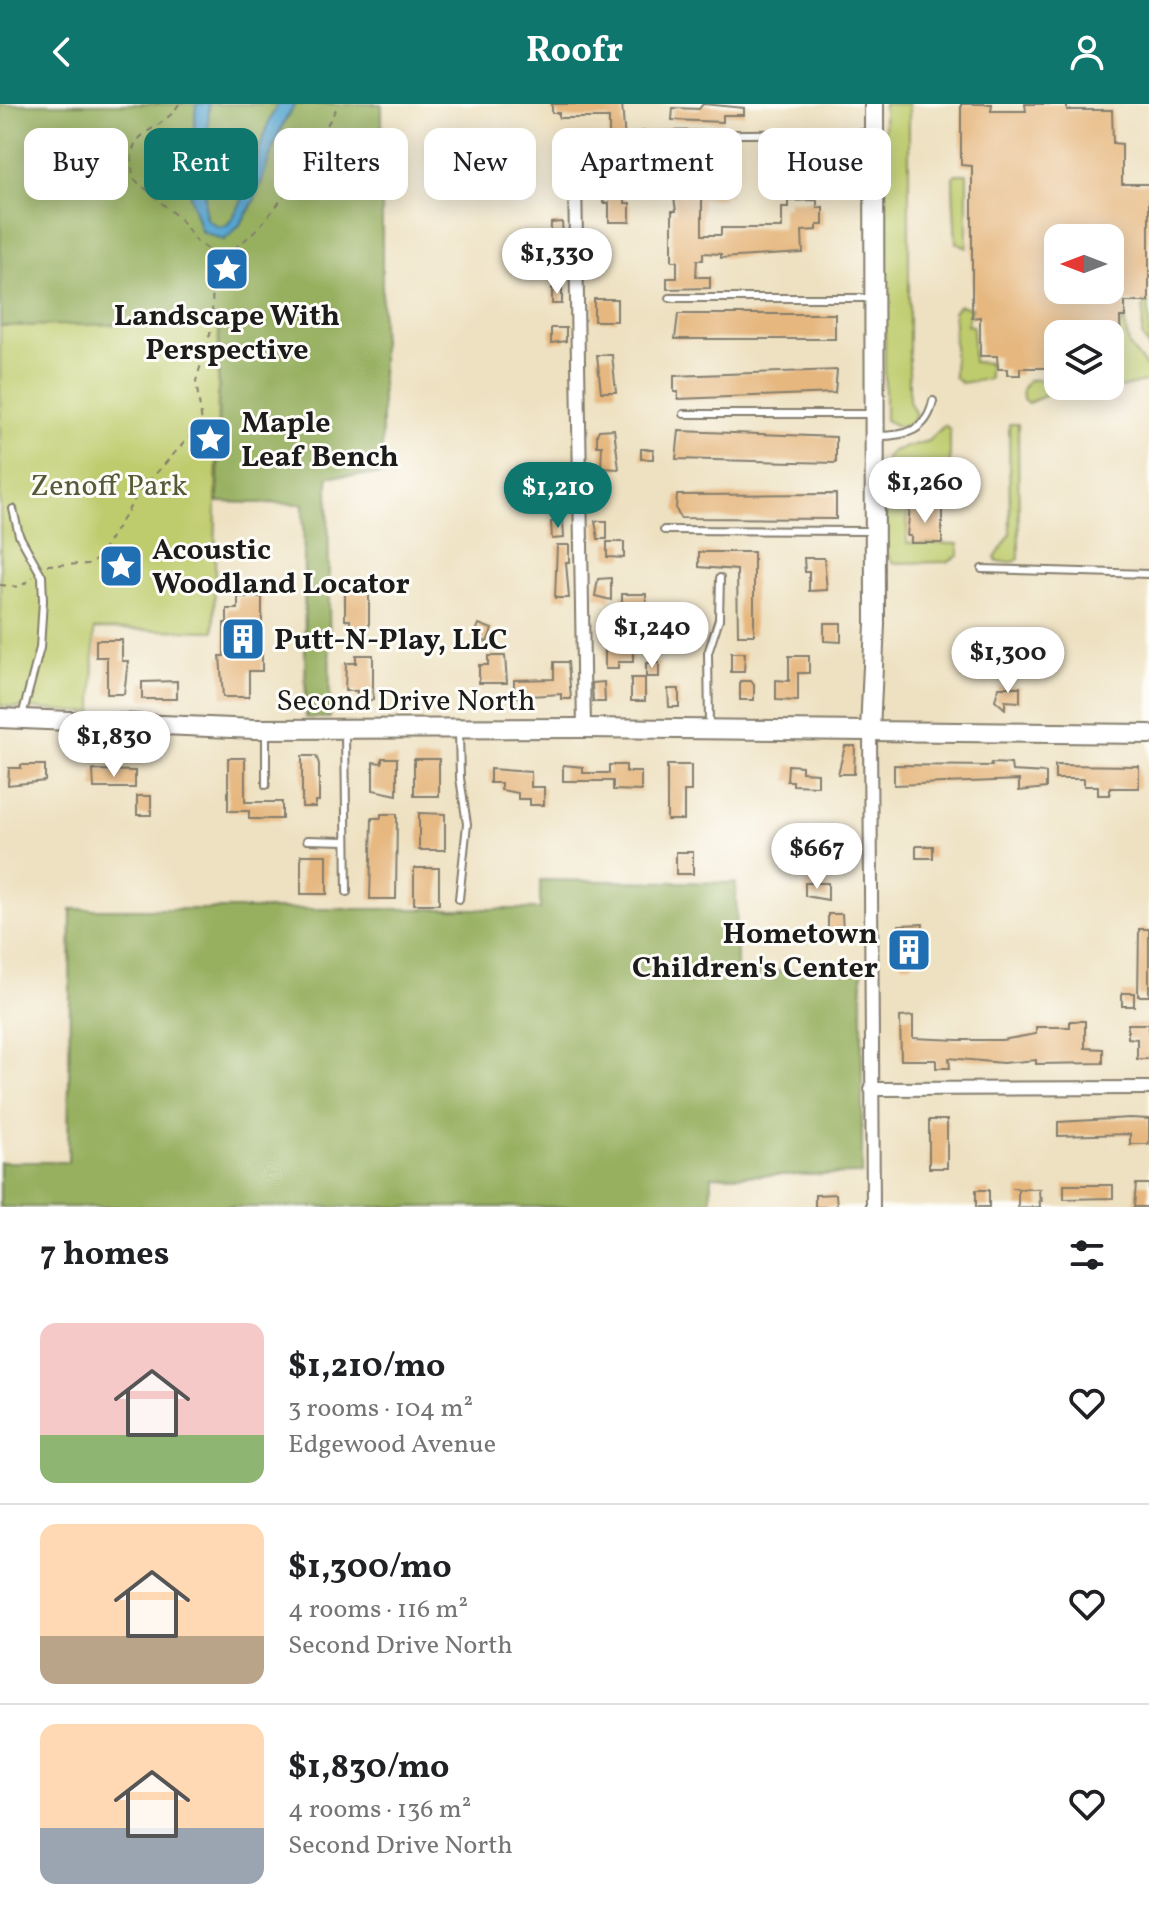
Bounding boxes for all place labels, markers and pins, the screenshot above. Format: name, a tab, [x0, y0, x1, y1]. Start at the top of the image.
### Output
pin: $1,330	[492, 228, 622, 296]
place icon: Landscape With Perspective	[203, 245, 251, 293]
place label: Landscape With Perspective	[114, 296, 340, 372]
place label: Maple Leaf Bench	[241, 403, 399, 479]
place icon: Maple Leaf Bench	[186, 415, 234, 463]
pin: $1,260	[860, 457, 990, 525]
pin: $1,210	[493, 462, 623, 530]
place label: Acoustic Woodland Locator	[152, 530, 410, 606]
place icon: Acoustic Woodland Locator	[97, 542, 145, 590]
pin: $1,240	[587, 602, 717, 670]
building icon: Putt-N-Play, LLC	[219, 615, 267, 663]
place label: Putt-N-Play, LLC	[274, 620, 508, 662]
pin: $1,300	[943, 627, 1073, 695]
pin: $1,830	[49, 711, 179, 779]
pin: $667	[770, 823, 864, 891]
place label: Hometown Children's Center	[632, 914, 878, 990]
building icon: Hometown Children's Center	[885, 926, 933, 974]

